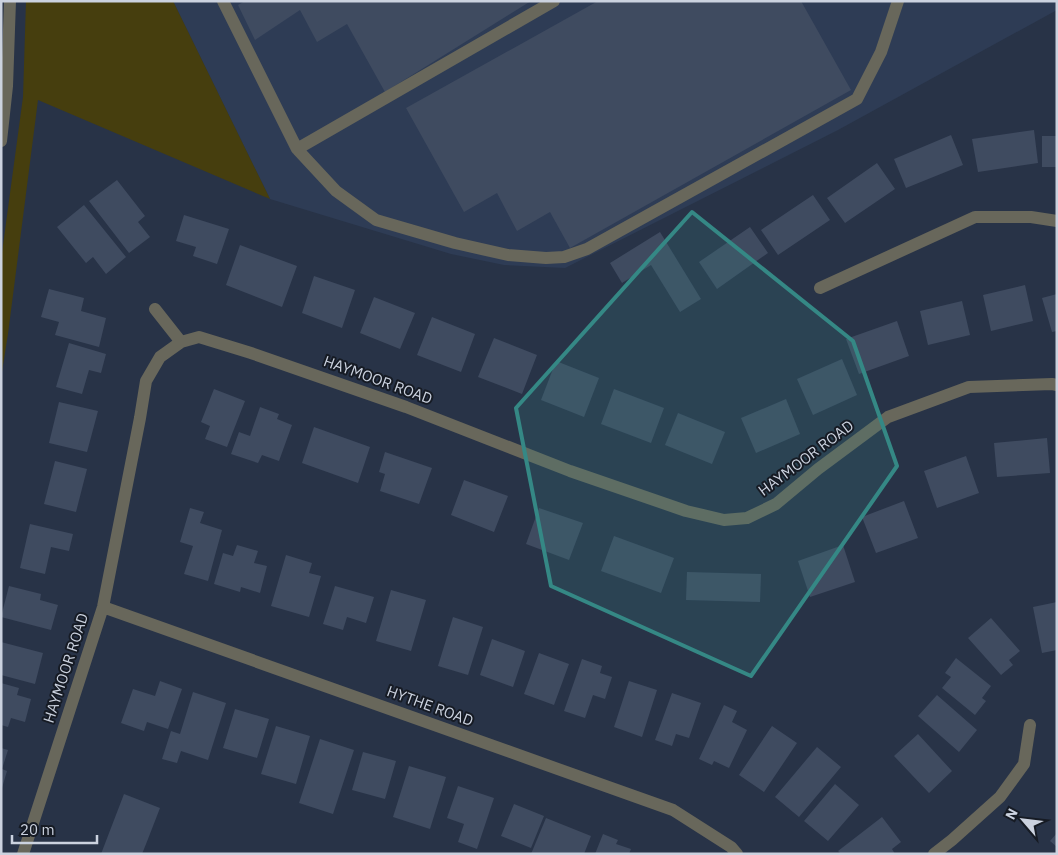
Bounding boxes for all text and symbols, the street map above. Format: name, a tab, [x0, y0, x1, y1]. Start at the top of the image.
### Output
street label: HAYMOOR ROAD	[321, 351, 435, 408]
street label: HAYMOOR ROAD	[754, 416, 857, 500]
street label: HAYMOOR ROAD	[39, 611, 92, 725]
street label: HYTHE ROAD	[384, 681, 476, 730]
north arrow	[998, 795, 1048, 845]
text: N	[1001, 805, 1022, 823]
scale bar	[12, 812, 98, 844]
text: 20 m	[20, 820, 55, 839]

